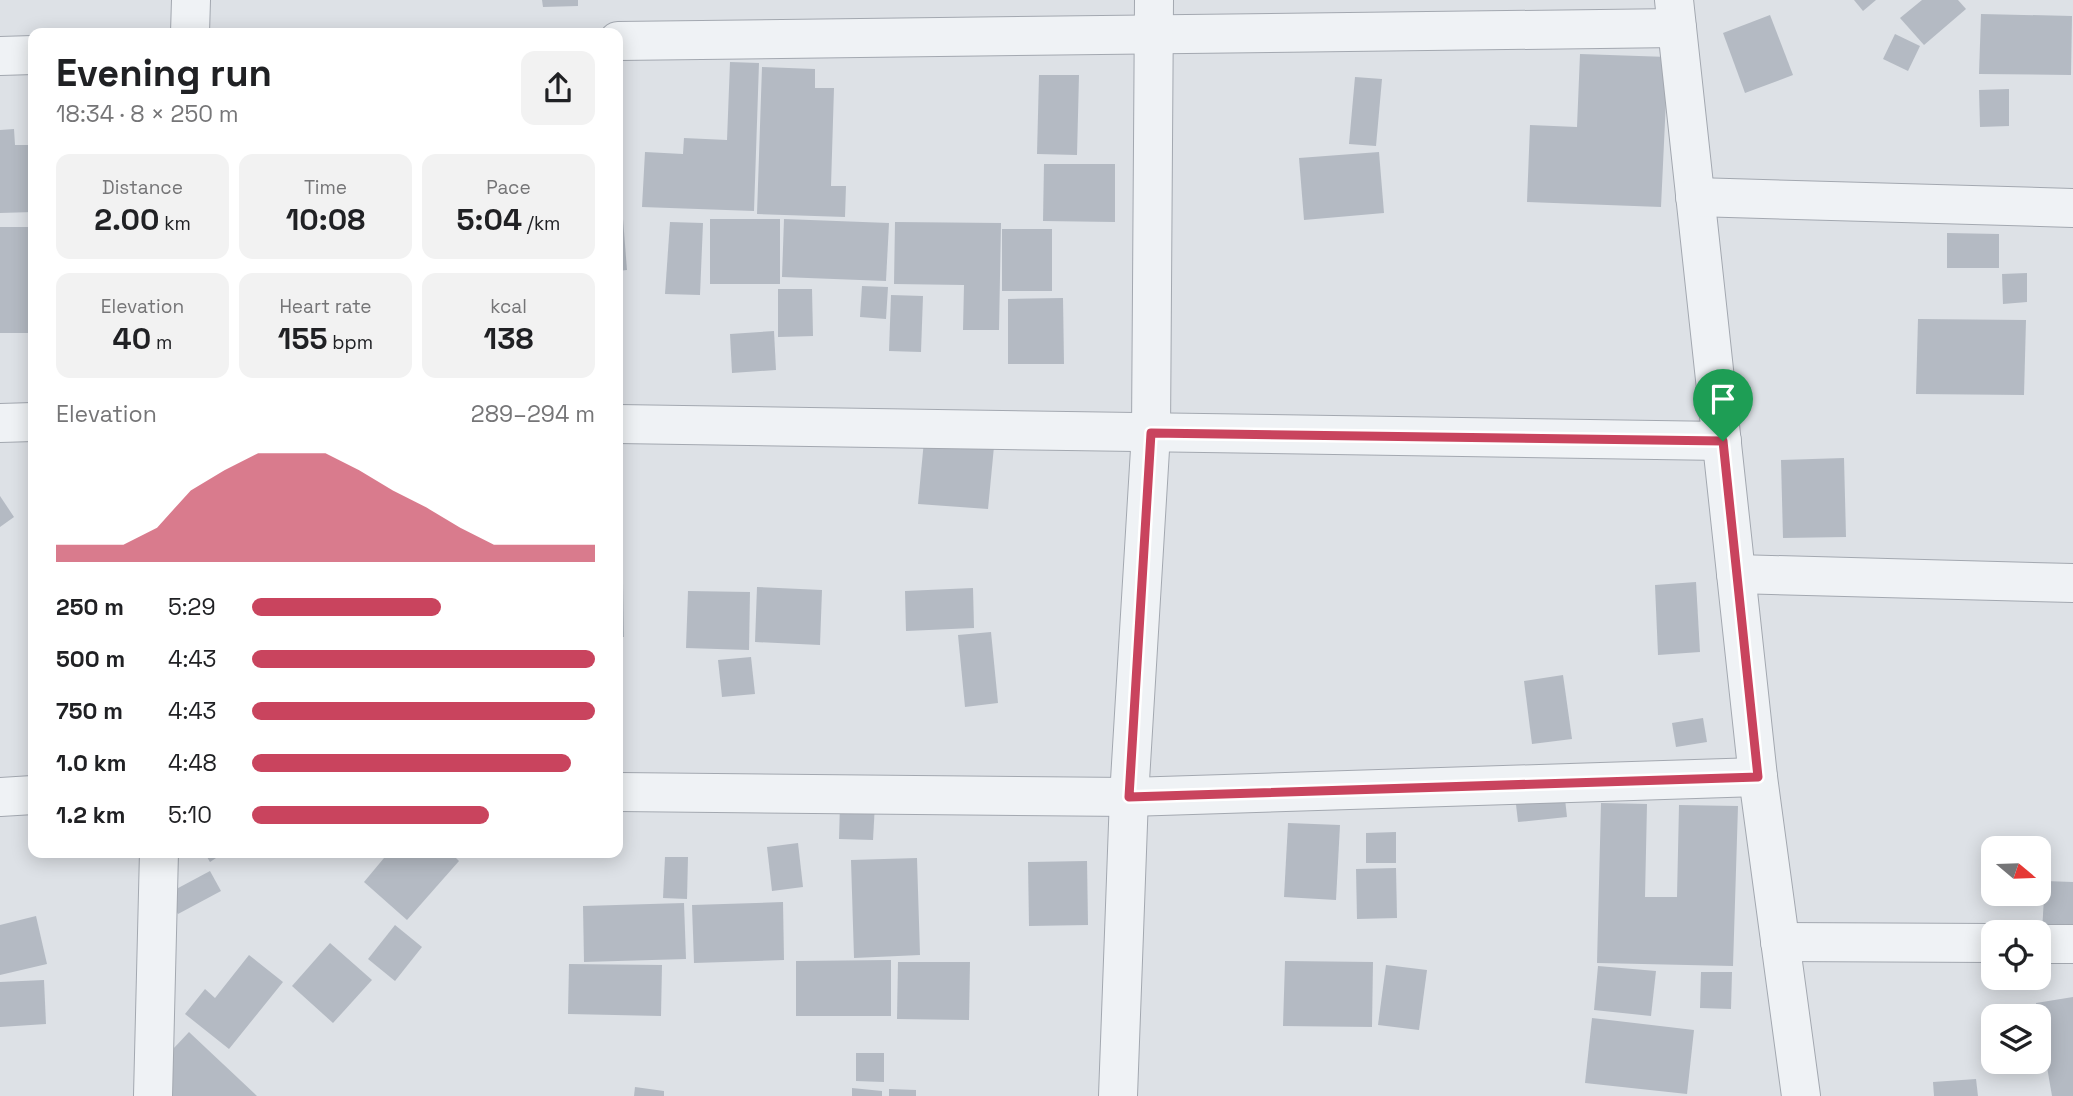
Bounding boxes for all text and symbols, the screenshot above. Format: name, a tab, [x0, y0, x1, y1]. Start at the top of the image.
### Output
text: Evening run	[56, 49, 272, 97]
button: share	[521, 51, 595, 125]
text: 18:34 · 8 × 250 m	[56, 99, 239, 129]
text: Distance	[102, 175, 183, 200]
text: Time	[304, 175, 347, 200]
text: Pace	[486, 175, 531, 200]
text: 2.00	[94, 200, 159, 239]
text: 10:08	[286, 200, 365, 239]
text: 5:04	[457, 200, 522, 239]
text: km	[159, 211, 191, 236]
text: /km	[522, 211, 560, 236]
text: Elevation	[101, 294, 184, 319]
text: Heart rate	[279, 294, 372, 319]
text: kcal	[490, 294, 527, 319]
text: 40	[113, 319, 151, 358]
text: 155	[278, 319, 327, 358]
text: 138	[484, 319, 533, 358]
text: m	[151, 330, 172, 355]
text: bpm	[327, 330, 373, 355]
pin	[1693, 369, 1753, 441]
icon: arrive	[1704, 380, 1742, 418]
text: Elevation	[56, 399, 157, 429]
text: 289–294 m	[471, 399, 595, 429]
text: 250 m	[56, 592, 124, 622]
text: 5:29	[168, 592, 215, 622]
text: 500 m	[56, 644, 125, 674]
text: 4:43	[168, 644, 216, 674]
text: 750 m	[56, 696, 123, 726]
text: 4:43	[168, 696, 216, 726]
text: 1.0 km	[56, 748, 126, 778]
text: 4:48	[168, 748, 217, 778]
text: 1.2 km	[56, 800, 125, 830]
text: 5:10	[168, 800, 212, 830]
north arrow	[1981, 836, 2051, 906]
map controls	[1981, 836, 2051, 1074]
button: locate	[1981, 920, 2051, 990]
button: layers	[1981, 1004, 2051, 1074]

